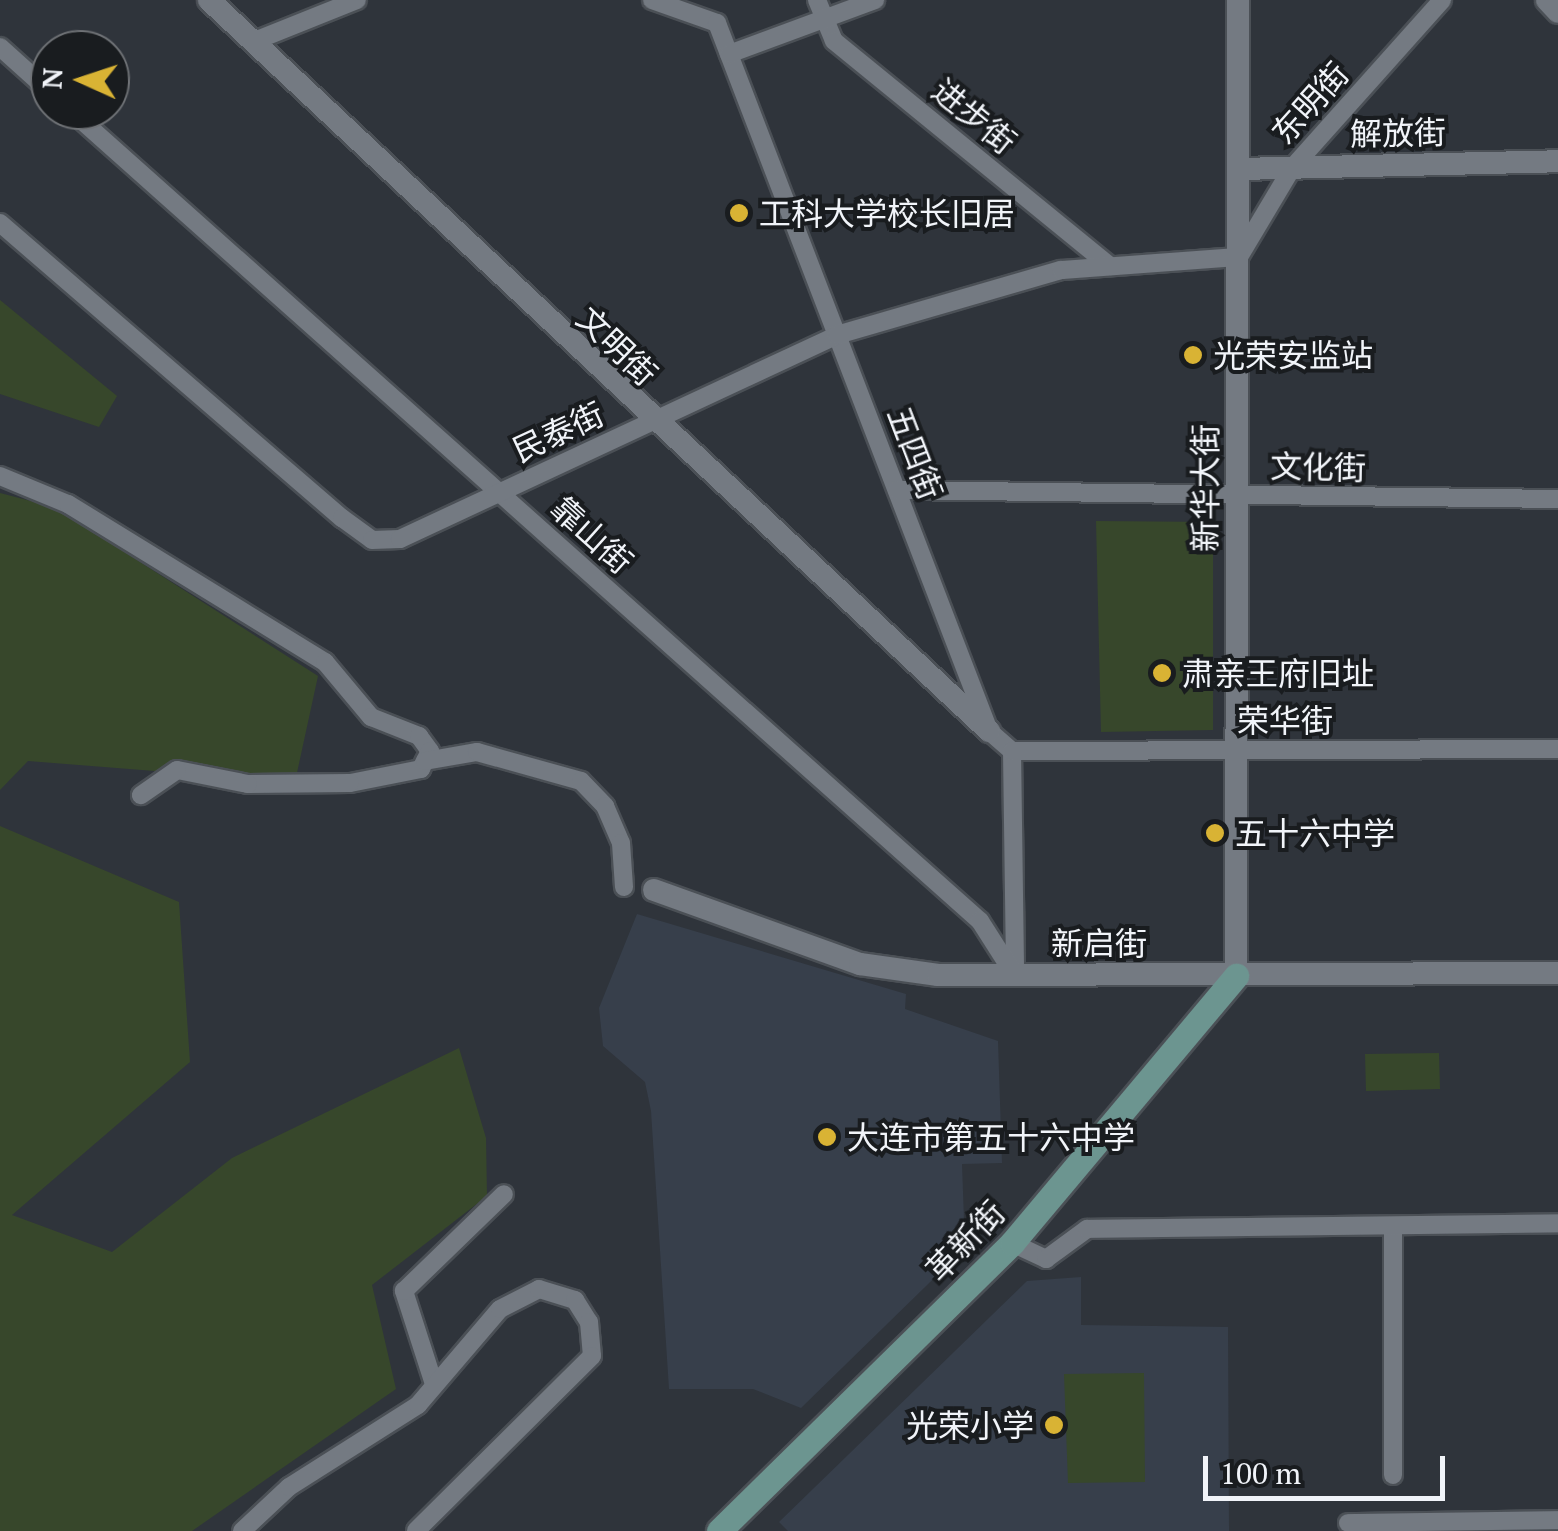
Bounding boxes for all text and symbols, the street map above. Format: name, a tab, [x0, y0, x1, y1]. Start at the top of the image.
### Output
north arrow	[30, 30, 130, 130]
street label: 东明街	[1264, 54, 1356, 152]
text: N	[33, 67, 71, 90]
street label: 进步街	[925, 71, 1023, 161]
street label: 解放街	[1350, 113, 1446, 153]
place label: 工科大学校长旧居	[759, 194, 1015, 232]
marker: 工科大学校长旧居	[728, 202, 750, 224]
street label: 文明街	[569, 299, 665, 393]
place label: 光荣安监站	[1213, 336, 1373, 374]
marker: 光荣安监站	[1182, 344, 1204, 366]
street label: 民泰街	[506, 394, 610, 470]
street label: 五四街	[880, 401, 950, 505]
street label: 新华大街	[1186, 424, 1224, 552]
street label: 文化街	[1270, 447, 1366, 487]
street label: 靠山街	[543, 489, 641, 581]
place label: 肃亲王府旧址	[1182, 654, 1374, 692]
marker: 肃亲王府旧址	[1151, 662, 1173, 684]
street label: 荣华街	[1237, 701, 1333, 739]
place label: 五十六中学	[1235, 814, 1395, 852]
marker: 五十六中学	[1204, 822, 1226, 844]
street label: 新启街	[1051, 924, 1147, 962]
place label: 大连市第五十六中学	[847, 1118, 1135, 1156]
marker: 大连市第五十六中学	[816, 1126, 838, 1148]
street label: 革新街	[918, 1193, 1012, 1289]
place label: 光荣小学	[906, 1406, 1034, 1444]
marker: 光荣小学	[1043, 1414, 1065, 1436]
scale bar	[1208, 1436, 1450, 1498]
text: 100 m	[1220, 1453, 1301, 1493]

